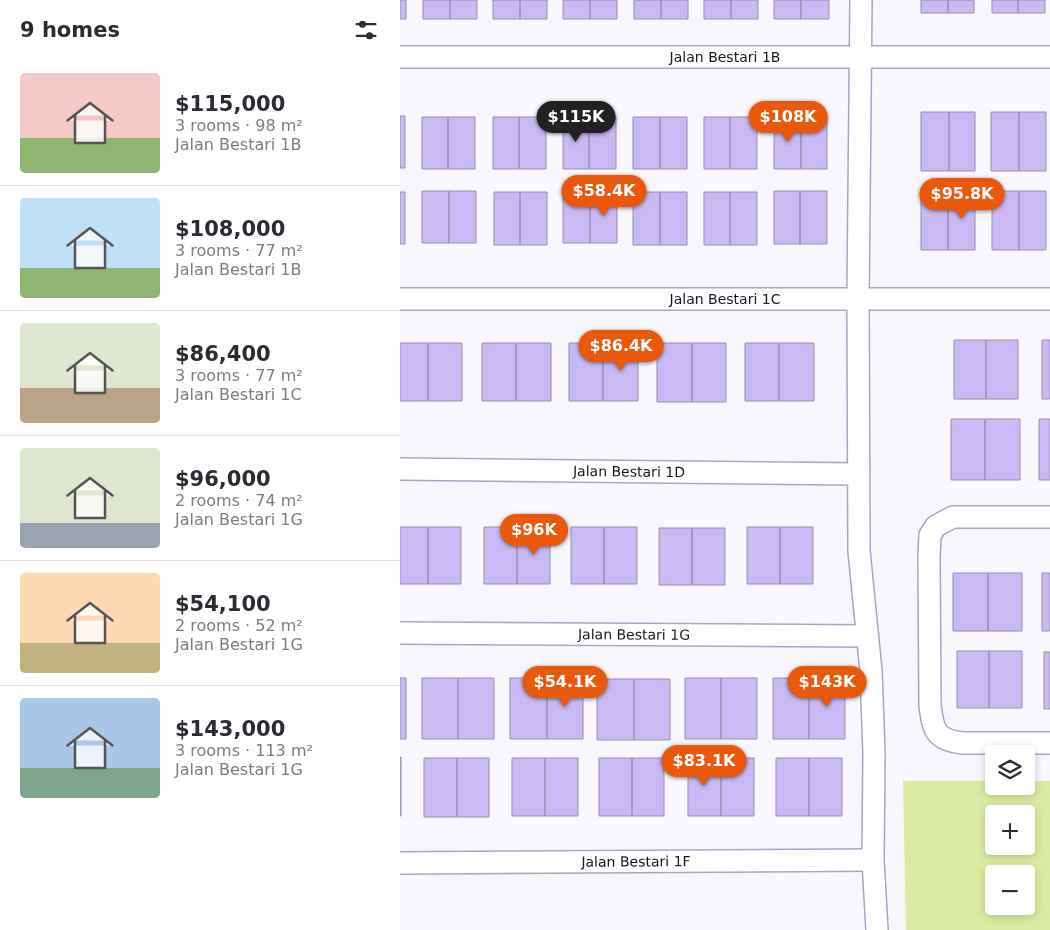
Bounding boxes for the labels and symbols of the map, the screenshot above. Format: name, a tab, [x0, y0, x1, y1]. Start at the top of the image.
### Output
street label: Jalan Bestari 1B	[669, 49, 780, 65]
pin: $115K	[541, 100, 611, 143]
pin: $108K	[753, 100, 823, 143]
pin: $58.4K	[563, 174, 645, 217]
pin: $95.8K	[921, 178, 1003, 220]
street label: Jalan Bestari 1C	[669, 291, 781, 307]
pin: $86.4K	[580, 330, 662, 372]
street label: Jalan Bestari 1D	[572, 463, 685, 480]
pin: $96K	[504, 514, 564, 556]
street label: Jalan Bestari 1G	[577, 626, 690, 643]
pin: $54.1K	[524, 666, 606, 708]
pin: $143K	[792, 666, 862, 708]
pin: $83.1K	[663, 744, 745, 787]
street label: Jalan Bestari 1F	[580, 853, 691, 870]

